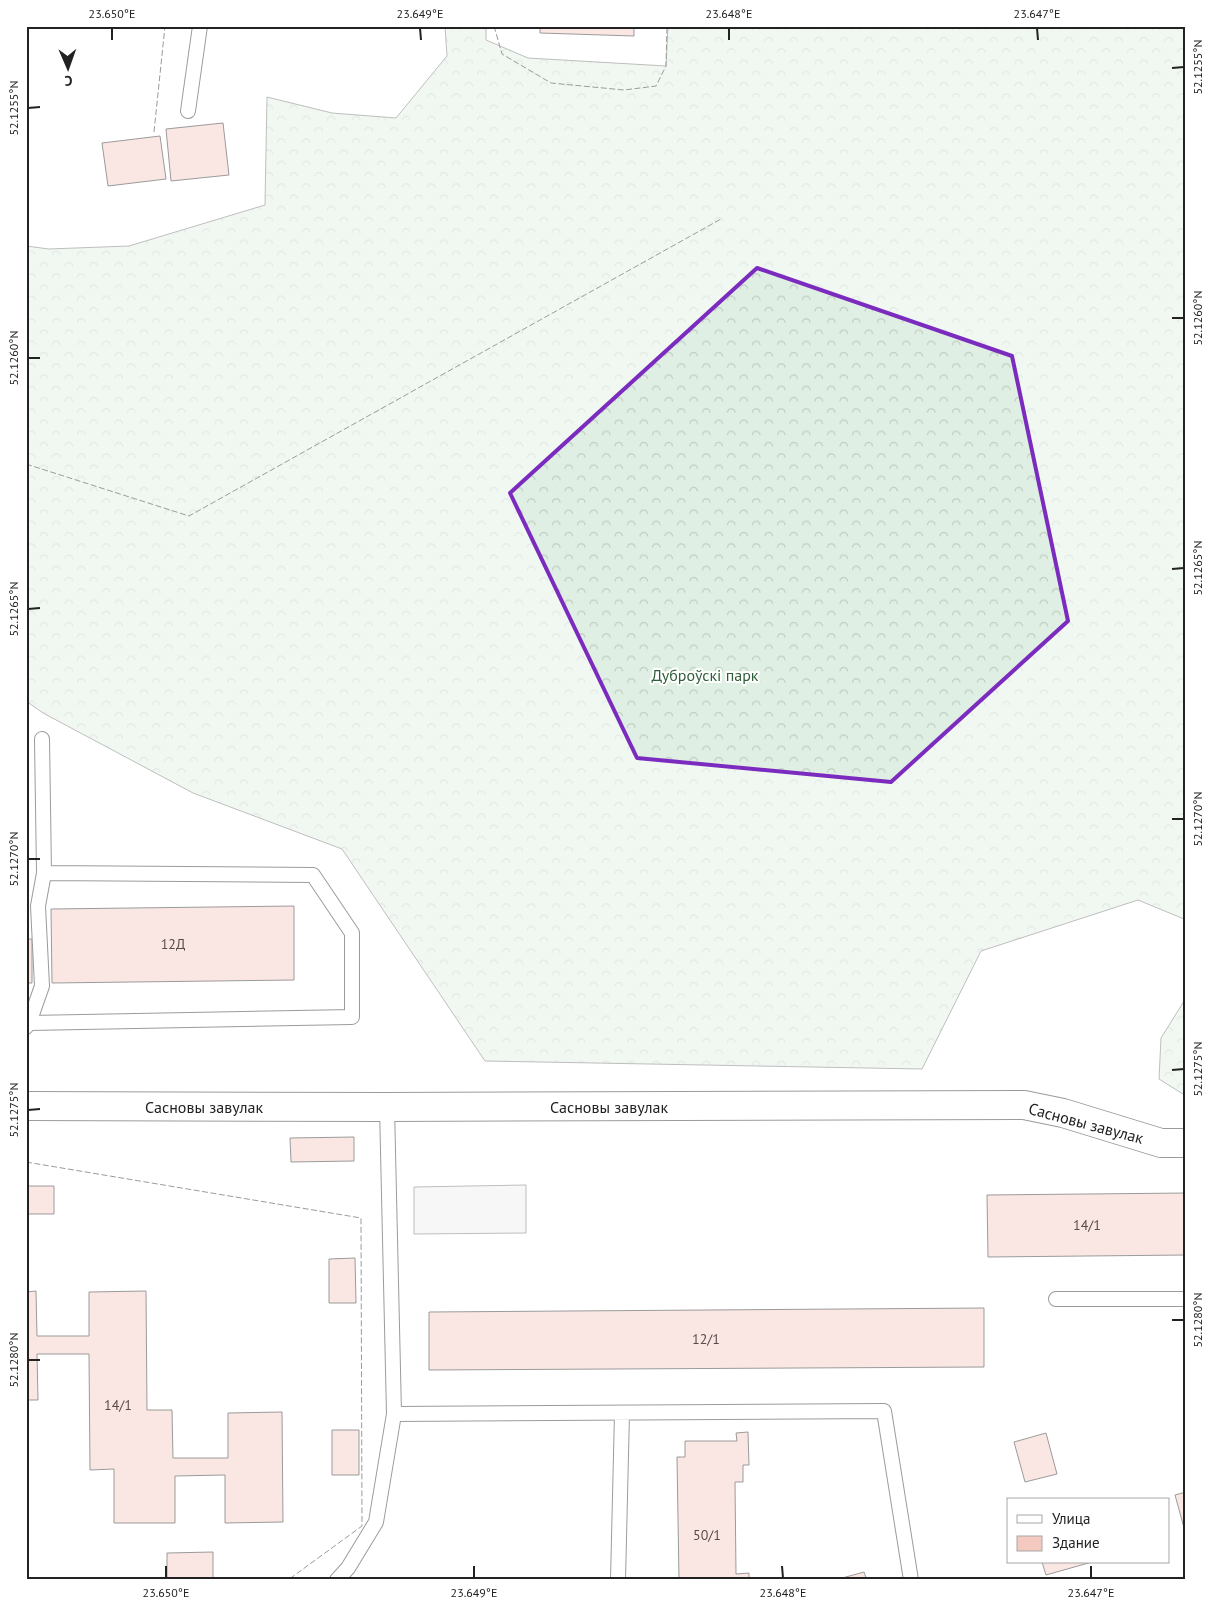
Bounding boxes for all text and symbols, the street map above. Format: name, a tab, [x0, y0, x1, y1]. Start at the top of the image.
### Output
text: 23.650°E	[89, 6, 135, 21]
text: 23.649°E	[397, 6, 443, 21]
text: 23.648°E	[706, 6, 752, 21]
text: 23.647°E	[1014, 6, 1060, 21]
text: 52.1255°N	[1190, 40, 1205, 94]
north arrow	[42, 42, 92, 92]
text: С	[64, 72, 73, 90]
text: 52.1255°N	[6, 81, 21, 135]
text: 52.1260°N	[1190, 291, 1205, 345]
text: 52.1260°N	[6, 331, 21, 385]
text: 52.1265°N	[1190, 541, 1205, 595]
text: 52.1265°N	[6, 582, 21, 636]
park label: Дуброўскі парк	[652, 665, 759, 685]
text: 52.1270°N	[1190, 792, 1205, 846]
text: 52.1270°N	[6, 832, 21, 886]
house number: 12Д	[161, 935, 185, 953]
text: 52.1275°N	[1190, 1042, 1205, 1096]
text: 52.1275°N	[6, 1083, 21, 1137]
street label: Сасновы завулак	[145, 1097, 263, 1117]
street label: Сасновы завулак	[550, 1097, 668, 1117]
street label: Сасновы завулак	[1026, 1098, 1146, 1148]
house number: 14/1	[1073, 1216, 1101, 1234]
text: 52.1280°N	[1190, 1293, 1205, 1347]
house number: 12/1	[692, 1330, 720, 1348]
text: 52.1280°N	[6, 1333, 21, 1387]
house number: 14/1	[104, 1396, 132, 1414]
legend	[1007, 1498, 1170, 1564]
text: Улица	[1052, 1509, 1090, 1528]
house number: 50/1	[693, 1526, 721, 1544]
text: Здание	[1052, 1533, 1100, 1552]
text: 23.650°E	[143, 1585, 189, 1600]
text: 23.649°E	[451, 1585, 497, 1600]
text: 23.648°E	[760, 1585, 806, 1600]
text: 23.647°E	[1068, 1585, 1114, 1600]

